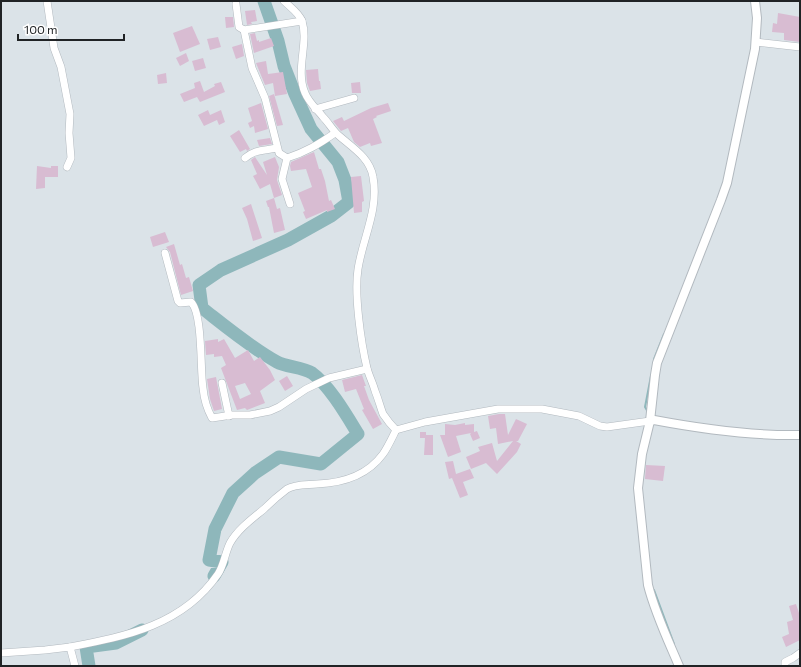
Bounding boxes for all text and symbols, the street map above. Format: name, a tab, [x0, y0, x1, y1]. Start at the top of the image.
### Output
scale bar	[18, 16, 124, 42]
text: 100 m	[24, 22, 58, 36]

